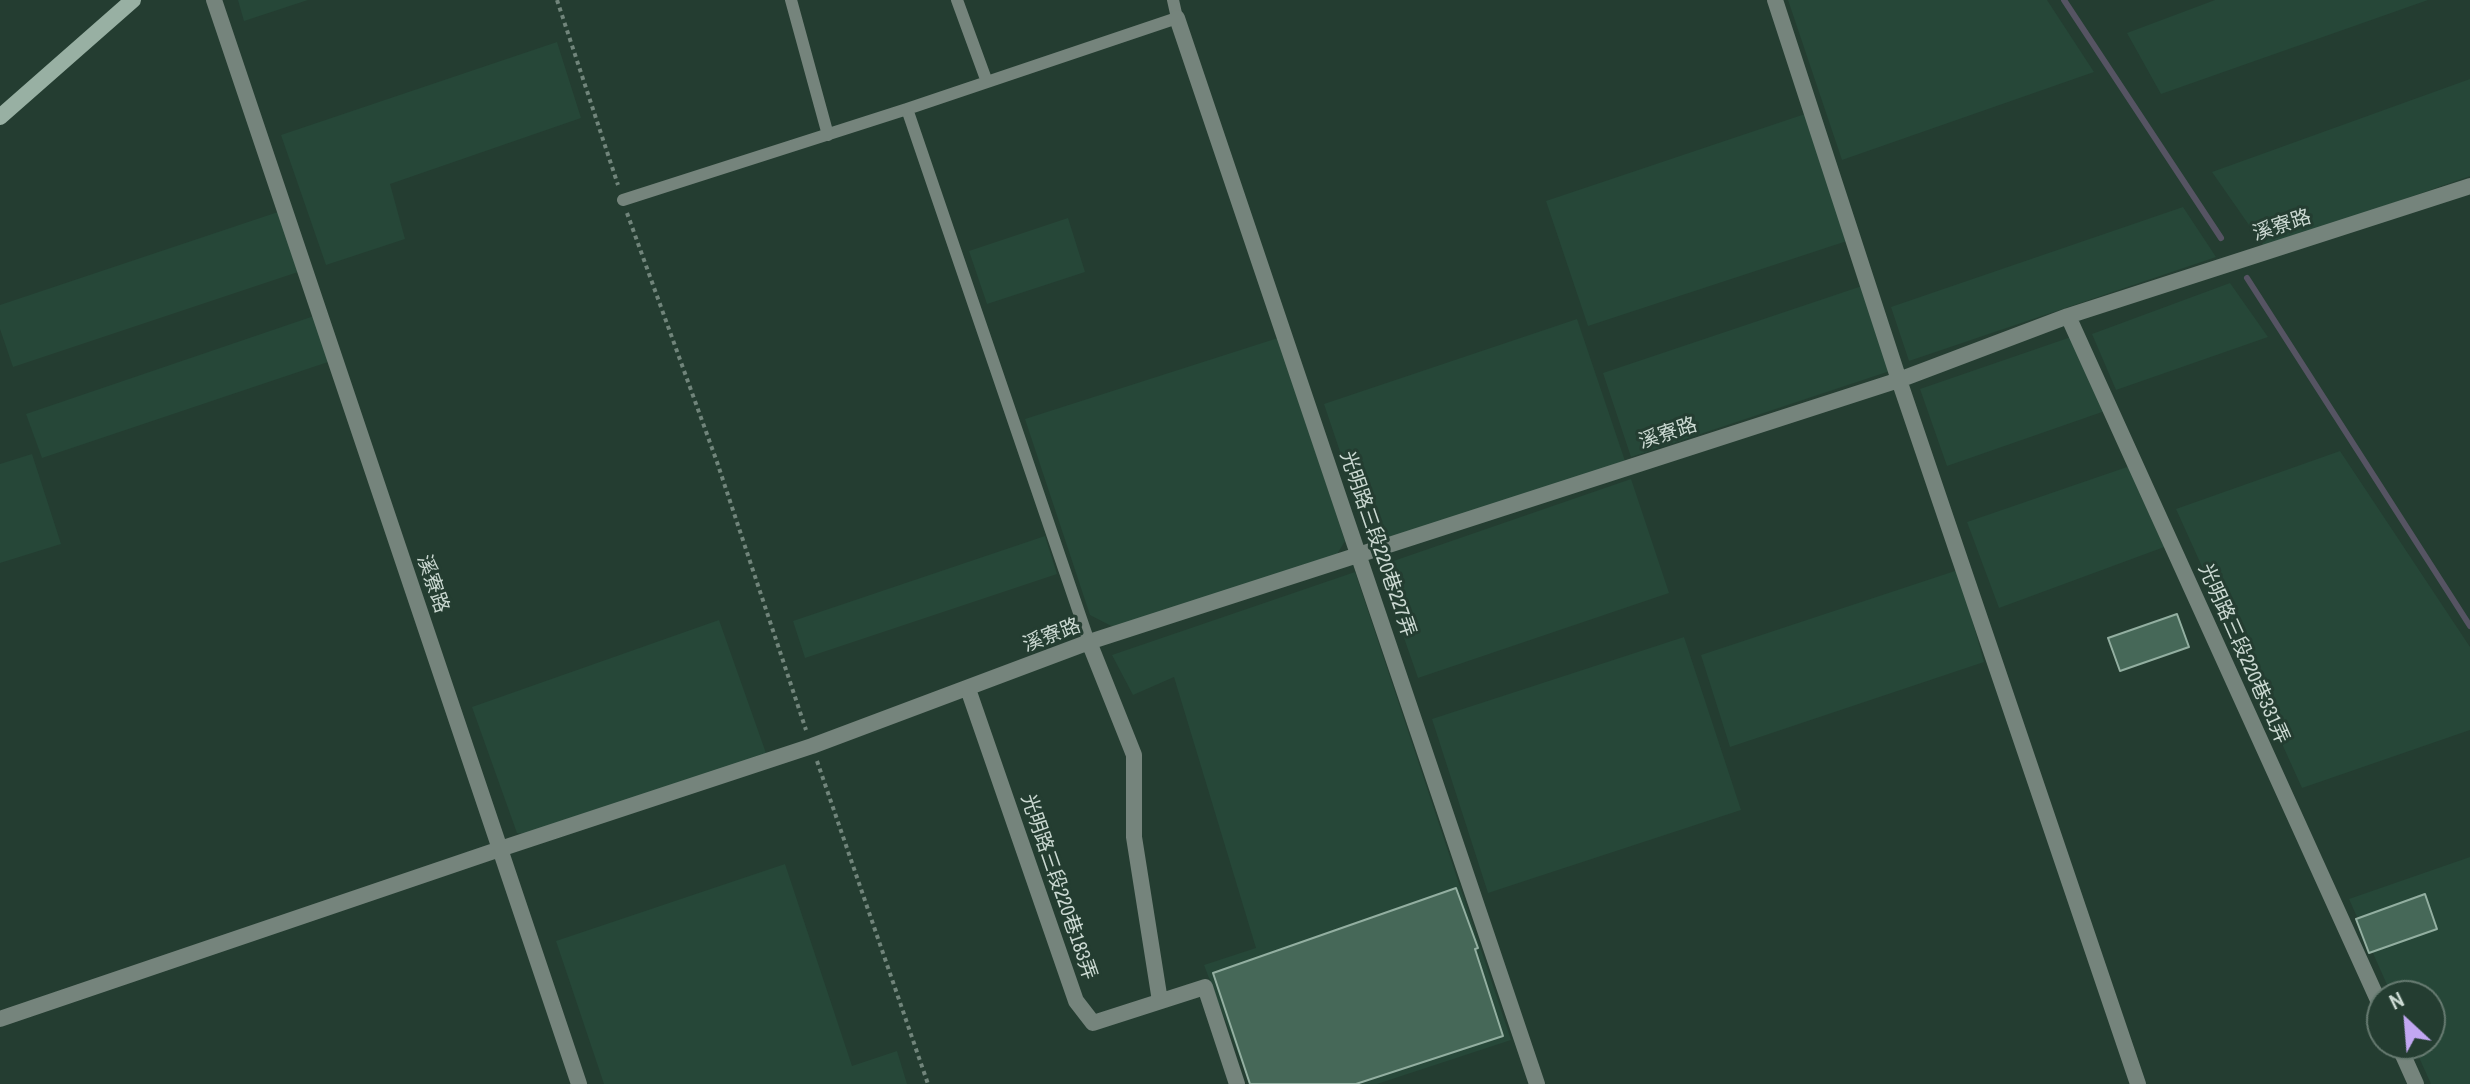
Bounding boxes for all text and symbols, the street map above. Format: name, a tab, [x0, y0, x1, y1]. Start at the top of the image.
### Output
street label: 溪寮路	[2250, 205, 2314, 247]
street label: 溪寮路	[1636, 413, 1700, 455]
street label: 光明路三段220巷227弄	[1334, 448, 1420, 640]
street label: 溪寮路	[411, 552, 453, 616]
street label: 光明路三段220巷331弄	[2192, 560, 2294, 748]
street label: 溪寮路	[1020, 614, 1084, 658]
street label: 光明路三段220巷183弄	[1015, 791, 1101, 983]
north arrow	[2366, 980, 2446, 1060]
text: N	[2384, 984, 2409, 1017]

